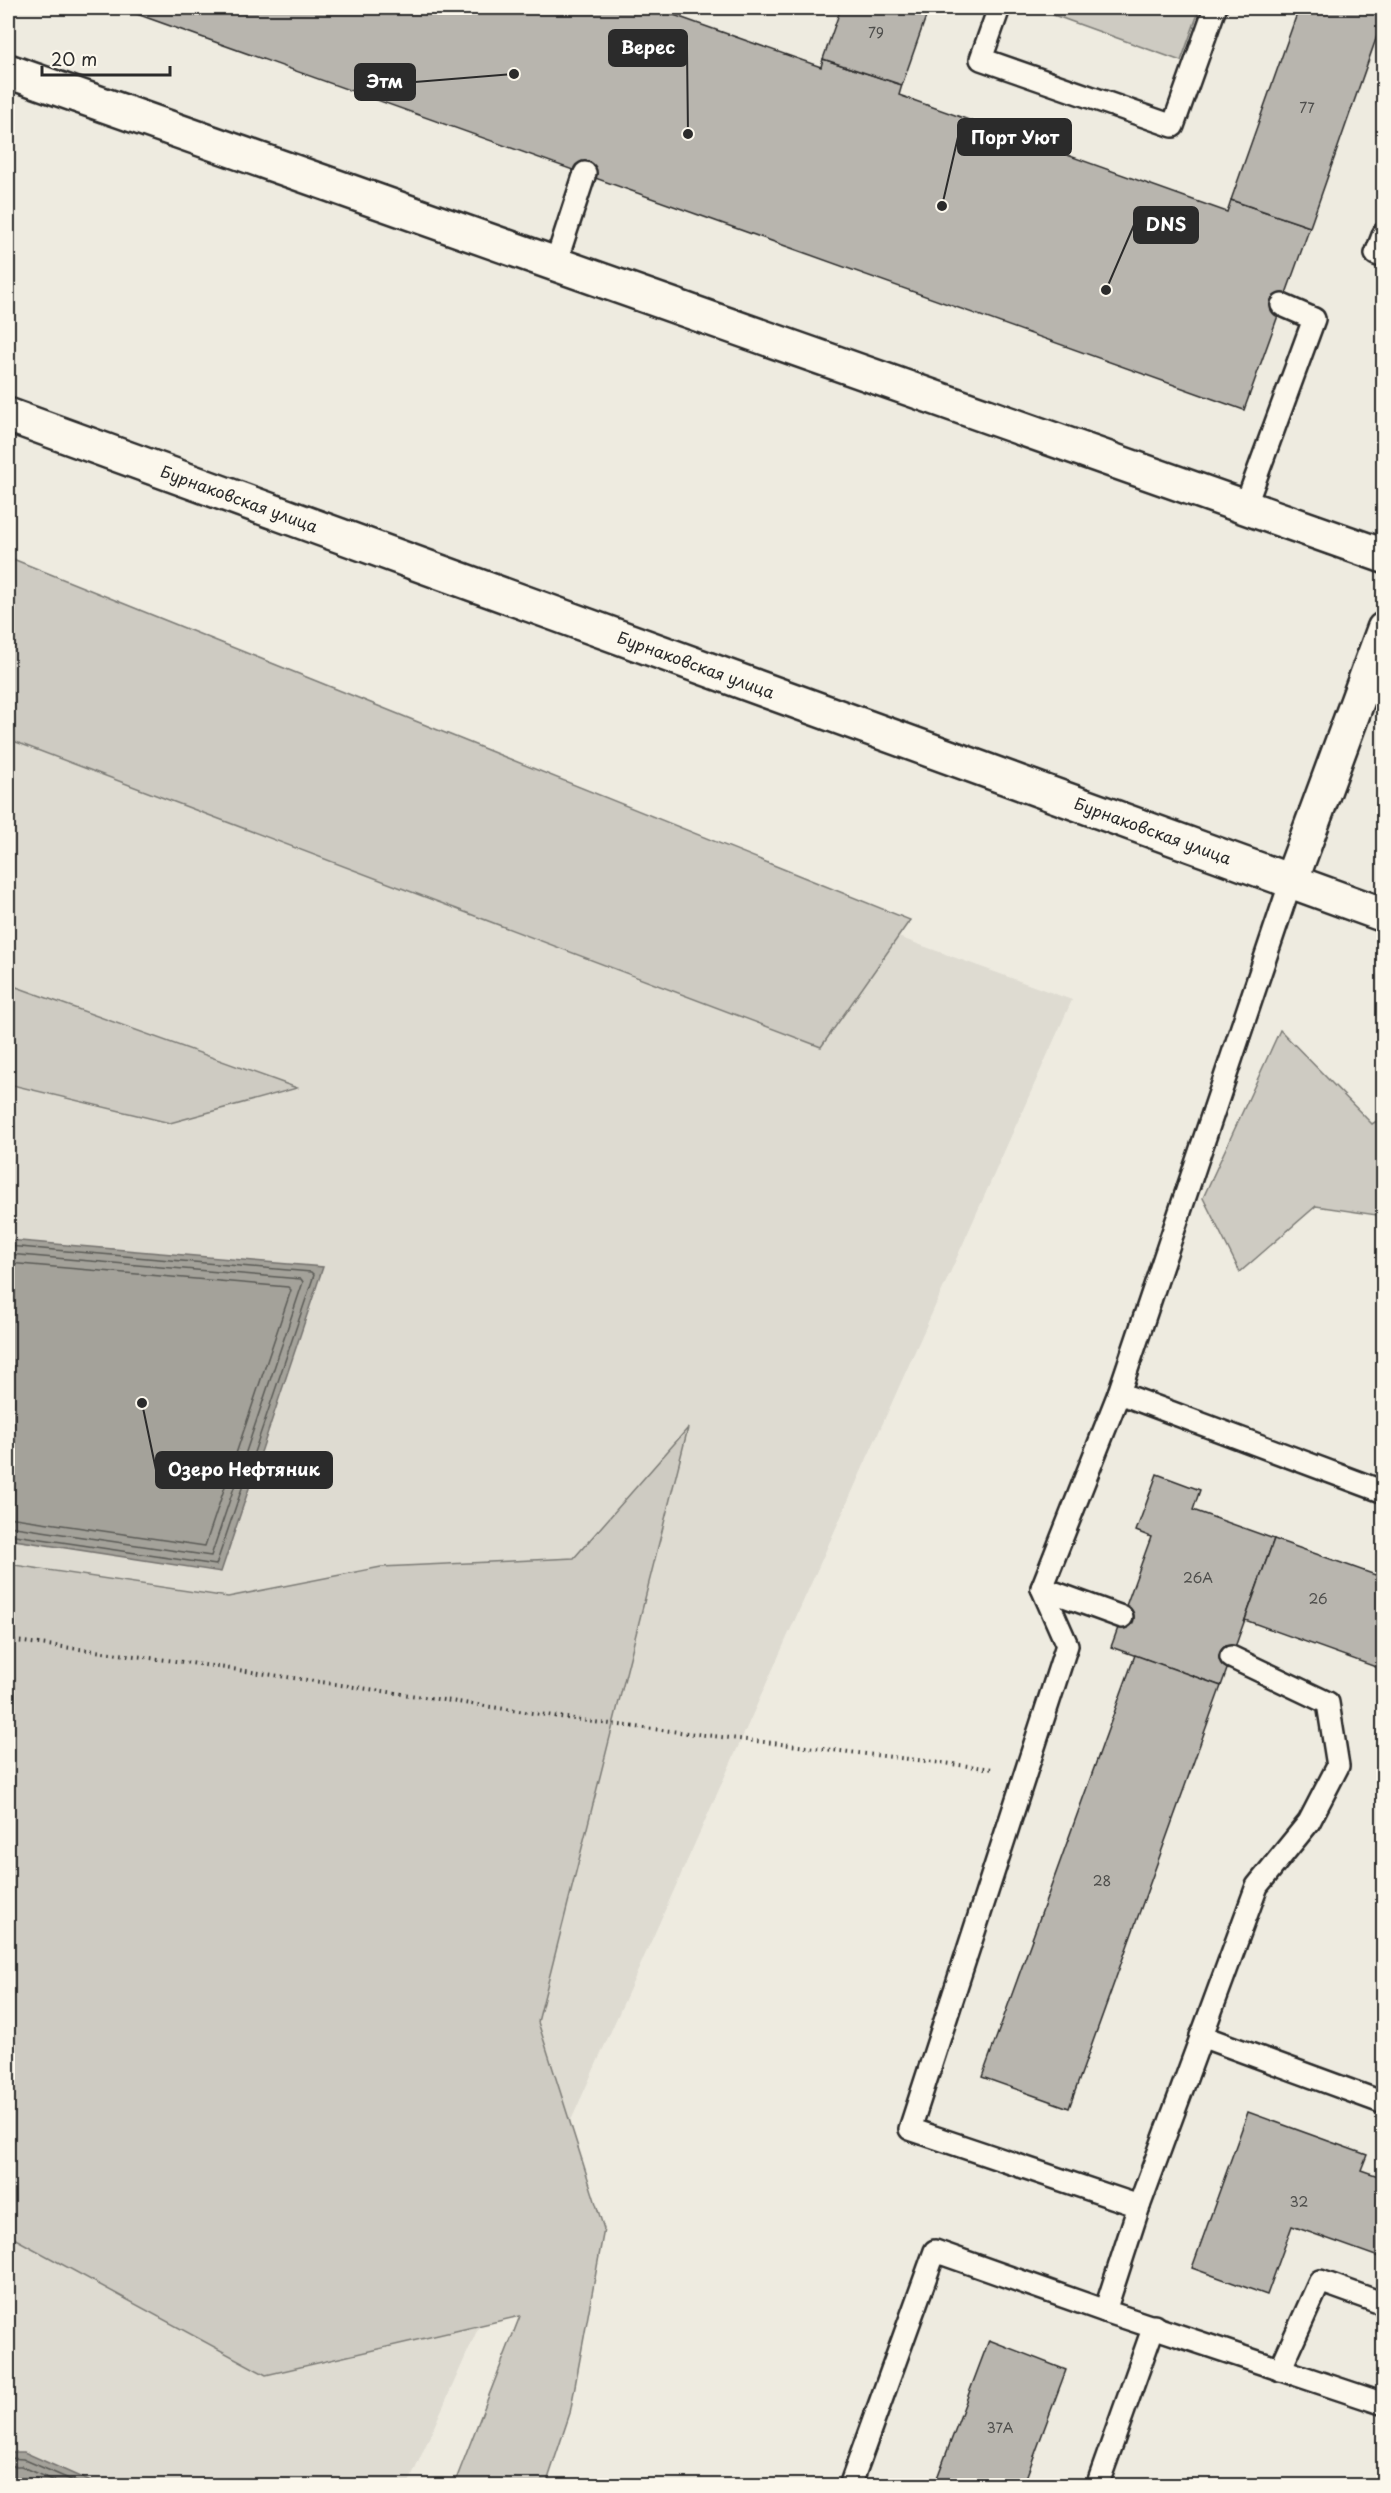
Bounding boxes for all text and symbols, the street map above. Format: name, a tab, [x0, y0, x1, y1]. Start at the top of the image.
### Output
house number: 79	[868, 22, 884, 43]
callout: Верес	[609, 30, 687, 66]
text: Верес	[621, 33, 675, 60]
scale bar	[42, 39, 170, 77]
text: 20 m	[51, 45, 97, 72]
callout: Этм	[355, 64, 415, 100]
text: Этм	[366, 67, 403, 94]
house number: 77	[1299, 97, 1315, 118]
callout: Порт Уют	[958, 119, 1071, 155]
text: Порт Уют	[971, 123, 1060, 150]
callout: DNS	[1134, 207, 1198, 243]
text: DNS	[1146, 210, 1186, 237]
street label: Бурнаковская улица	[158, 459, 321, 538]
street label: Бурнаковская улица	[614, 625, 778, 704]
street label: Бурнаковская улица	[1071, 790, 1235, 870]
callout: Озеро Нефтяник	[156, 1452, 332, 1488]
text: Озеро Нефтяник	[168, 1455, 321, 1482]
house number: 26А	[1183, 1567, 1213, 1588]
house number: 26	[1308, 1588, 1328, 1609]
house number: 28	[1093, 1870, 1111, 1891]
house number: 32	[1290, 2191, 1308, 2212]
house number: 37А	[986, 2417, 1014, 2438]

